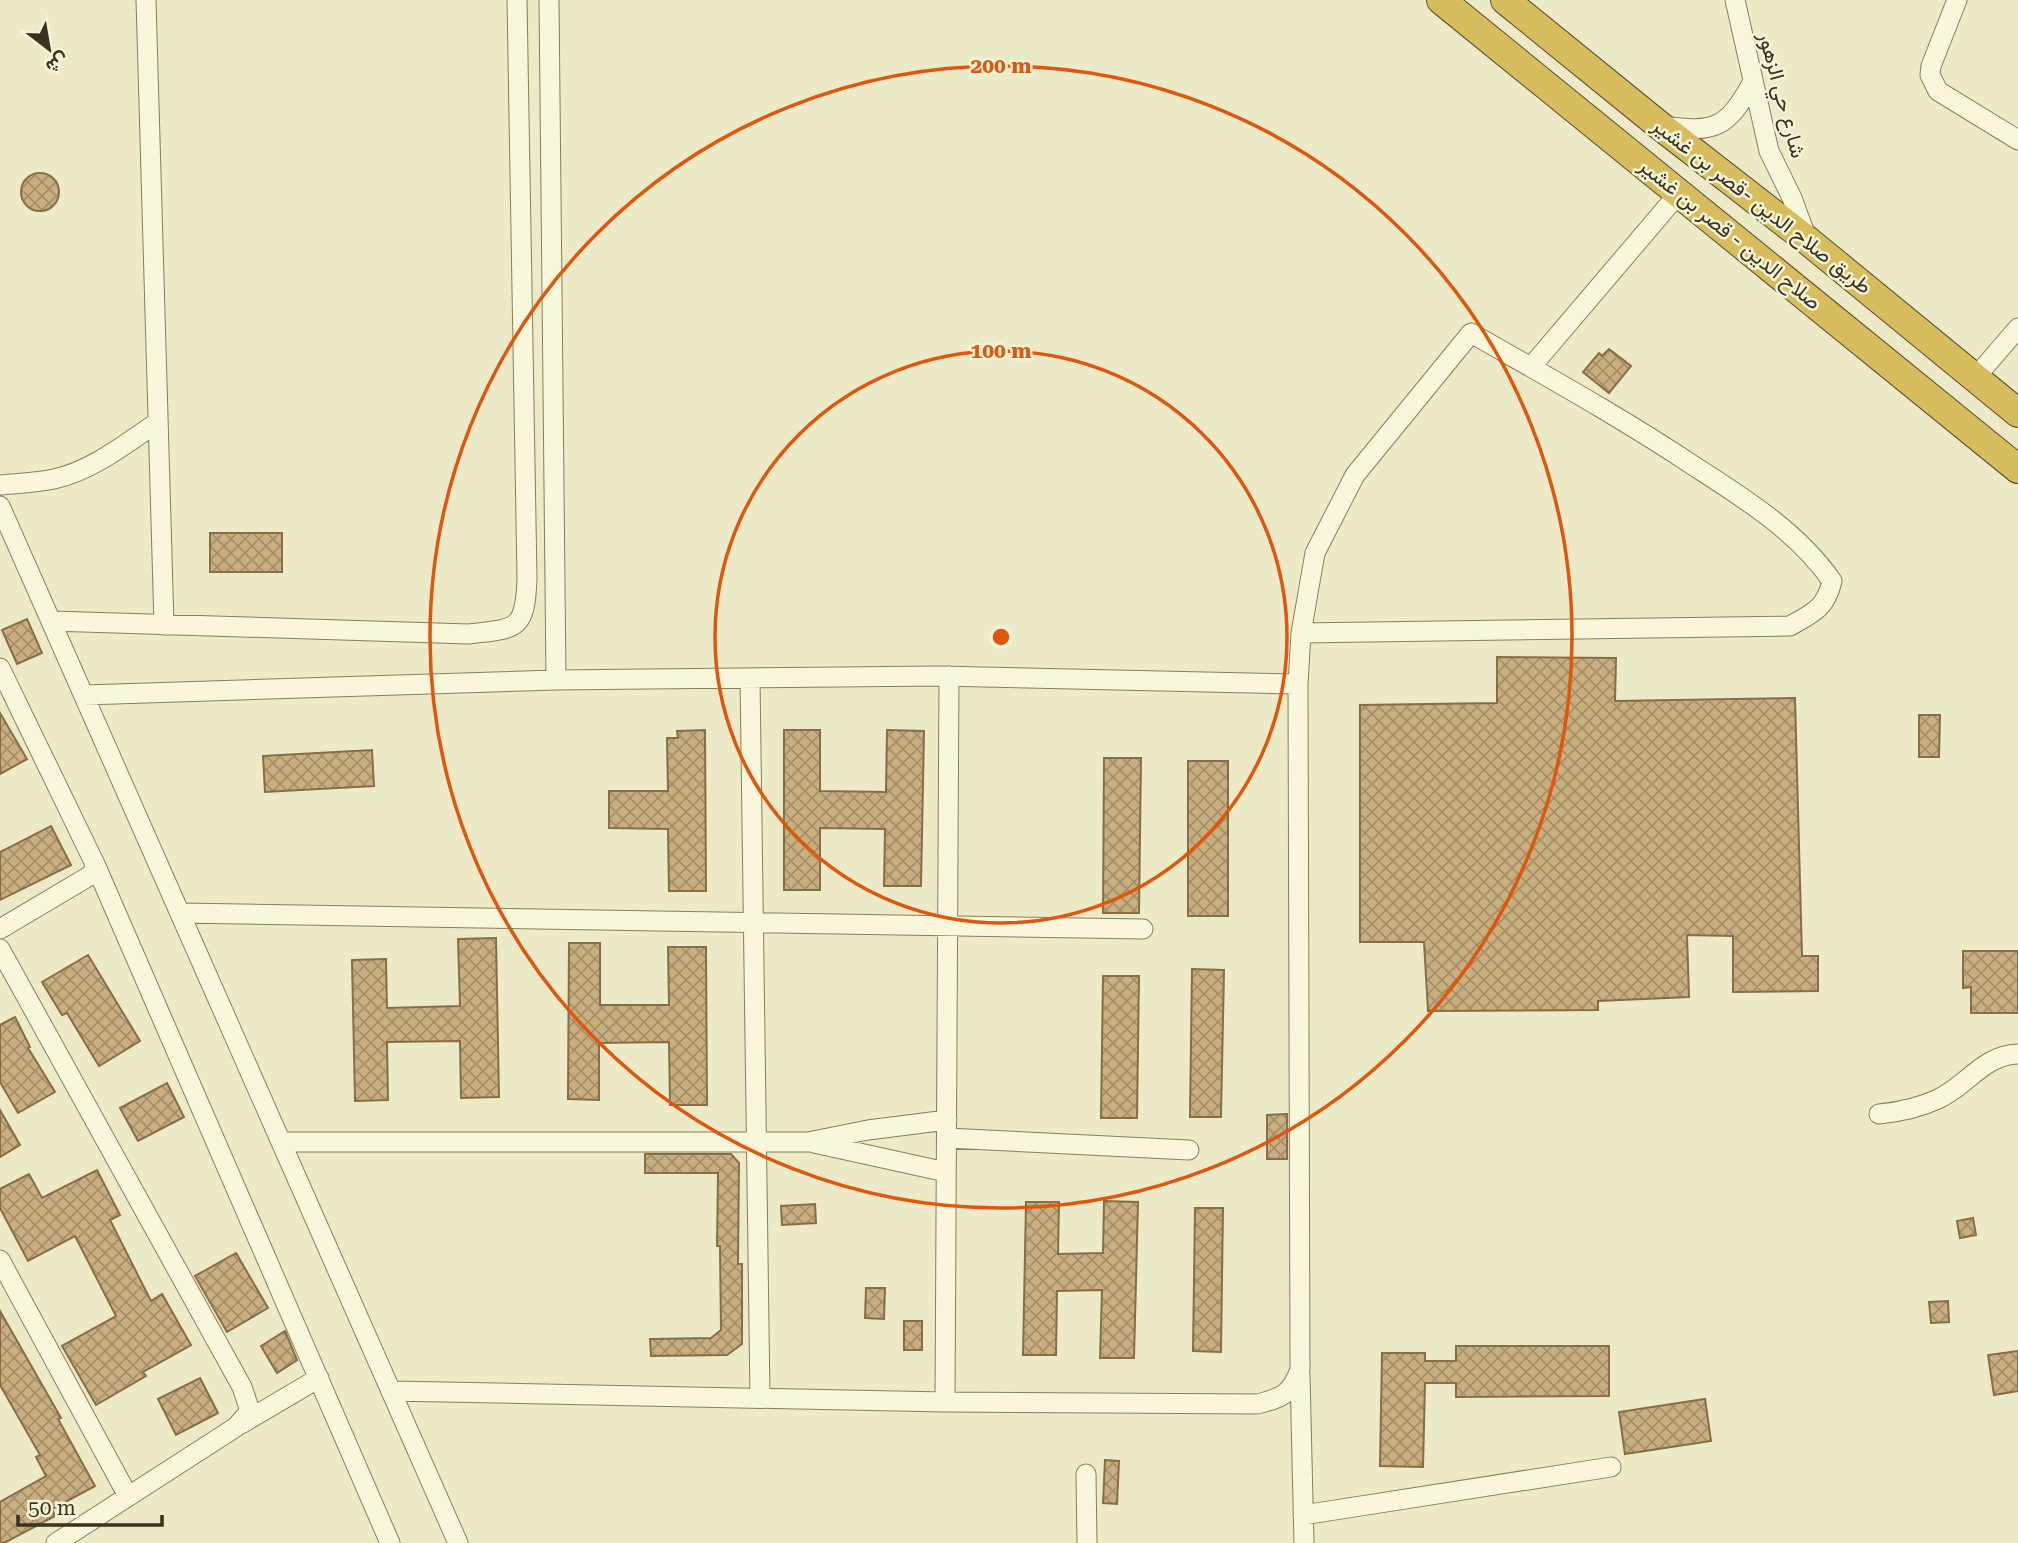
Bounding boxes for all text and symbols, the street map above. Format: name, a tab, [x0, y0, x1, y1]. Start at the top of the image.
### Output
north arrow	[14, 14, 84, 84]
street label: شارع حي الزهور	[1749, 29, 1810, 162]
text: ش	[42, 47, 73, 79]
text: 200 m	[971, 54, 1031, 78]
street label: طريق صلاح الدين -قصر بن غشير	[1646, 112, 1876, 301]
street label: صلاح الدين - قصر بن غشير	[1632, 153, 1826, 316]
text: 100 m	[971, 339, 1031, 363]
centre of rings	[989, 625, 1013, 649]
scale bar	[18, 1484, 161, 1528]
text: 50 m	[28, 1496, 76, 1520]

